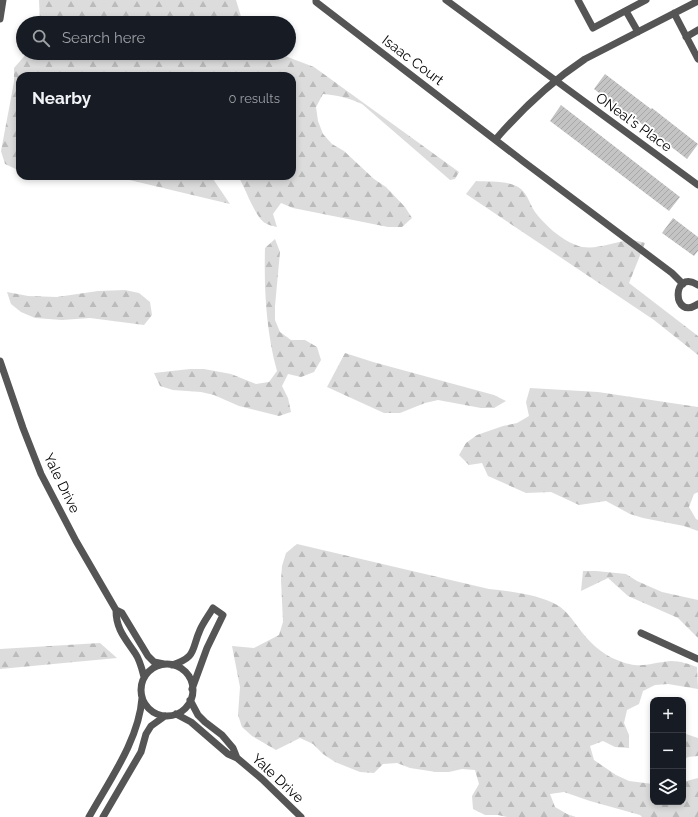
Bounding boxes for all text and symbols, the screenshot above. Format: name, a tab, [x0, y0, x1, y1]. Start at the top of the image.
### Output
search box	[16, 16, 296, 60]
icon: search	[30, 27, 52, 49]
text: Search here	[62, 29, 145, 47]
street label: Isaac Court	[379, 32, 447, 88]
text: Nearby	[32, 88, 91, 108]
street label: ONeal's Place	[593, 89, 675, 155]
text: 0 results	[229, 91, 280, 106]
street label: Yale Drive	[41, 451, 83, 515]
map controls	[650, 697, 686, 805]
button: +	[650, 697, 686, 733]
button: −	[650, 733, 686, 769]
street label: Yale Drive	[249, 750, 307, 806]
button: layers	[650, 769, 686, 805]

